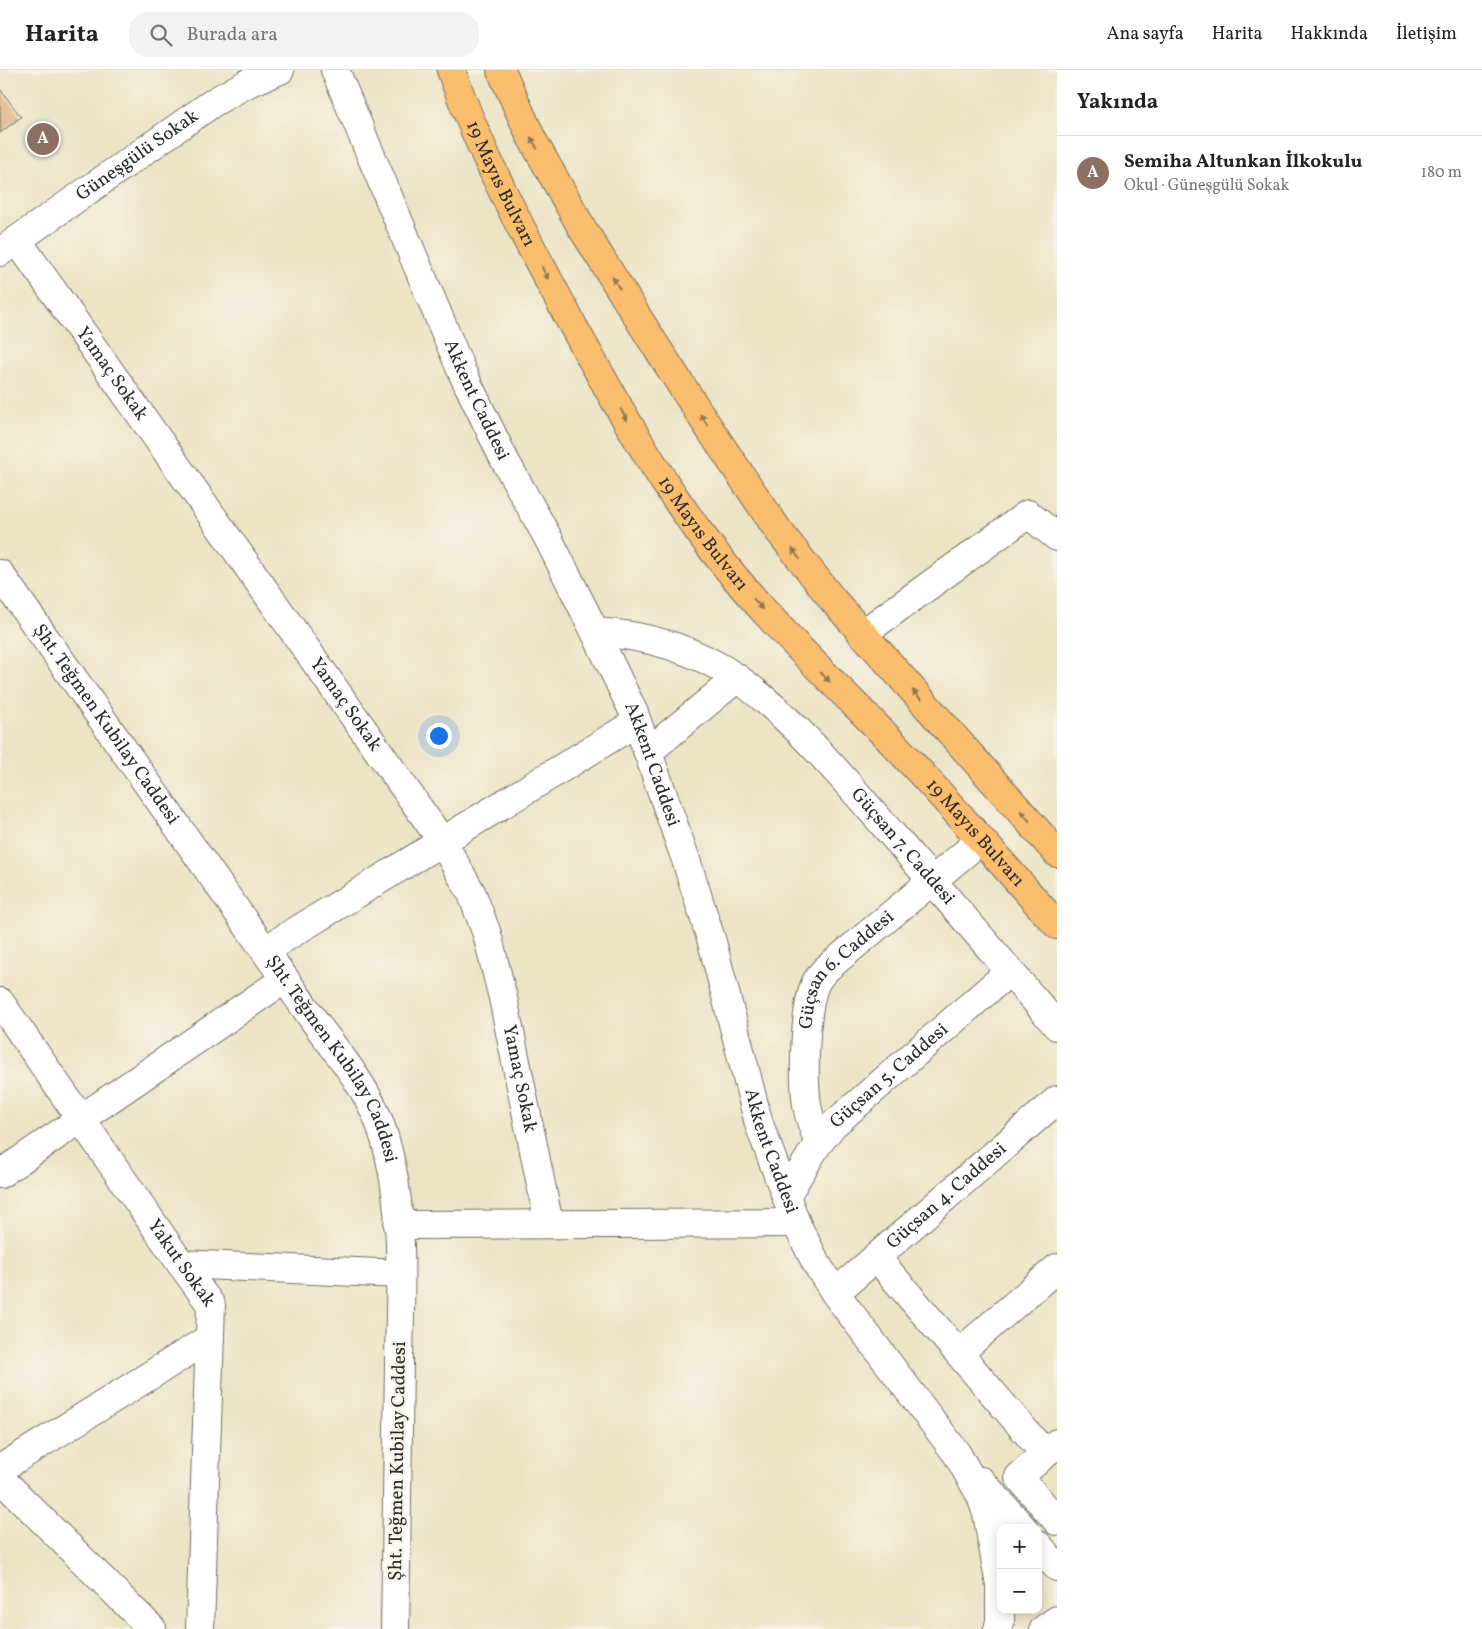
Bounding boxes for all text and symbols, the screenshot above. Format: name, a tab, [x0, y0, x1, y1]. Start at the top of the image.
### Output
search box	[129, 12, 479, 57]
text: Harita	[25, 18, 99, 52]
icon: search	[147, 21, 175, 49]
text: Burada ara	[187, 22, 278, 48]
text: Ana sayfa	[1107, 22, 1184, 47]
text: Harita	[1212, 22, 1263, 47]
text: Hakkında	[1291, 22, 1368, 47]
text: İletişim	[1396, 22, 1457, 47]
text: Yakında	[1077, 88, 1158, 117]
street label: Güneşgülü Sokak	[71, 103, 204, 208]
street label: 19 Mayıs Bulvarı	[459, 117, 542, 252]
pin: A	[27, 120, 59, 158]
one-way arrow	[530, 136, 539, 149]
text: Semiha Altunkan İlkokulu	[1124, 149, 1362, 175]
text: A	[1087, 162, 1099, 184]
text: 180 m	[1421, 162, 1462, 184]
text: Okul · Güneşgülü Sokak	[1124, 175, 1289, 197]
one-way arrow	[540, 266, 549, 280]
one-way arrow	[612, 276, 621, 289]
street label: Yamaç Sokak	[69, 322, 154, 426]
street label: Akkent Caddesi	[437, 336, 516, 465]
one-way arrow	[619, 408, 628, 421]
one-way arrow	[699, 413, 709, 427]
street label: 19 Mayıs Bulvarı	[651, 471, 754, 597]
one-way arrow	[791, 547, 801, 561]
one-way arrow	[753, 597, 764, 610]
street label: Şht. Teğmen Kubilay Caddesi	[26, 619, 186, 830]
street label: Yamaç Sokak	[303, 652, 388, 757]
one-way arrow	[819, 671, 831, 683]
one-way arrow	[911, 688, 922, 701]
street label: Akkent Caddesi	[617, 697, 686, 831]
your location	[426, 723, 452, 749]
street label: 19 Mayıs Bulvarı	[920, 773, 1030, 893]
street label: Güçsan 7. Caddesi	[844, 782, 961, 911]
one-way arrow	[1019, 810, 1030, 823]
street label: Güçsan 6. Caddesi	[793, 904, 900, 1030]
street label: Şht. Teğmen Kubilay Caddesi	[259, 950, 404, 1165]
street label: Güçsan 5. Caddesi	[824, 1017, 954, 1135]
street label: Yamaç Sokak	[496, 1022, 543, 1135]
street label: Akkent Caddesi	[737, 1086, 804, 1218]
street label: Güçsan 4. Caddesi	[881, 1136, 1013, 1255]
street label: Yakut Sokak	[141, 1214, 221, 1313]
street label: Şht. Teğmen Kubilay Caddesi	[383, 1341, 413, 1581]
map controls	[997, 1524, 1042, 1614]
button: +	[997, 1524, 1042, 1569]
button: −	[997, 1569, 1042, 1614]

